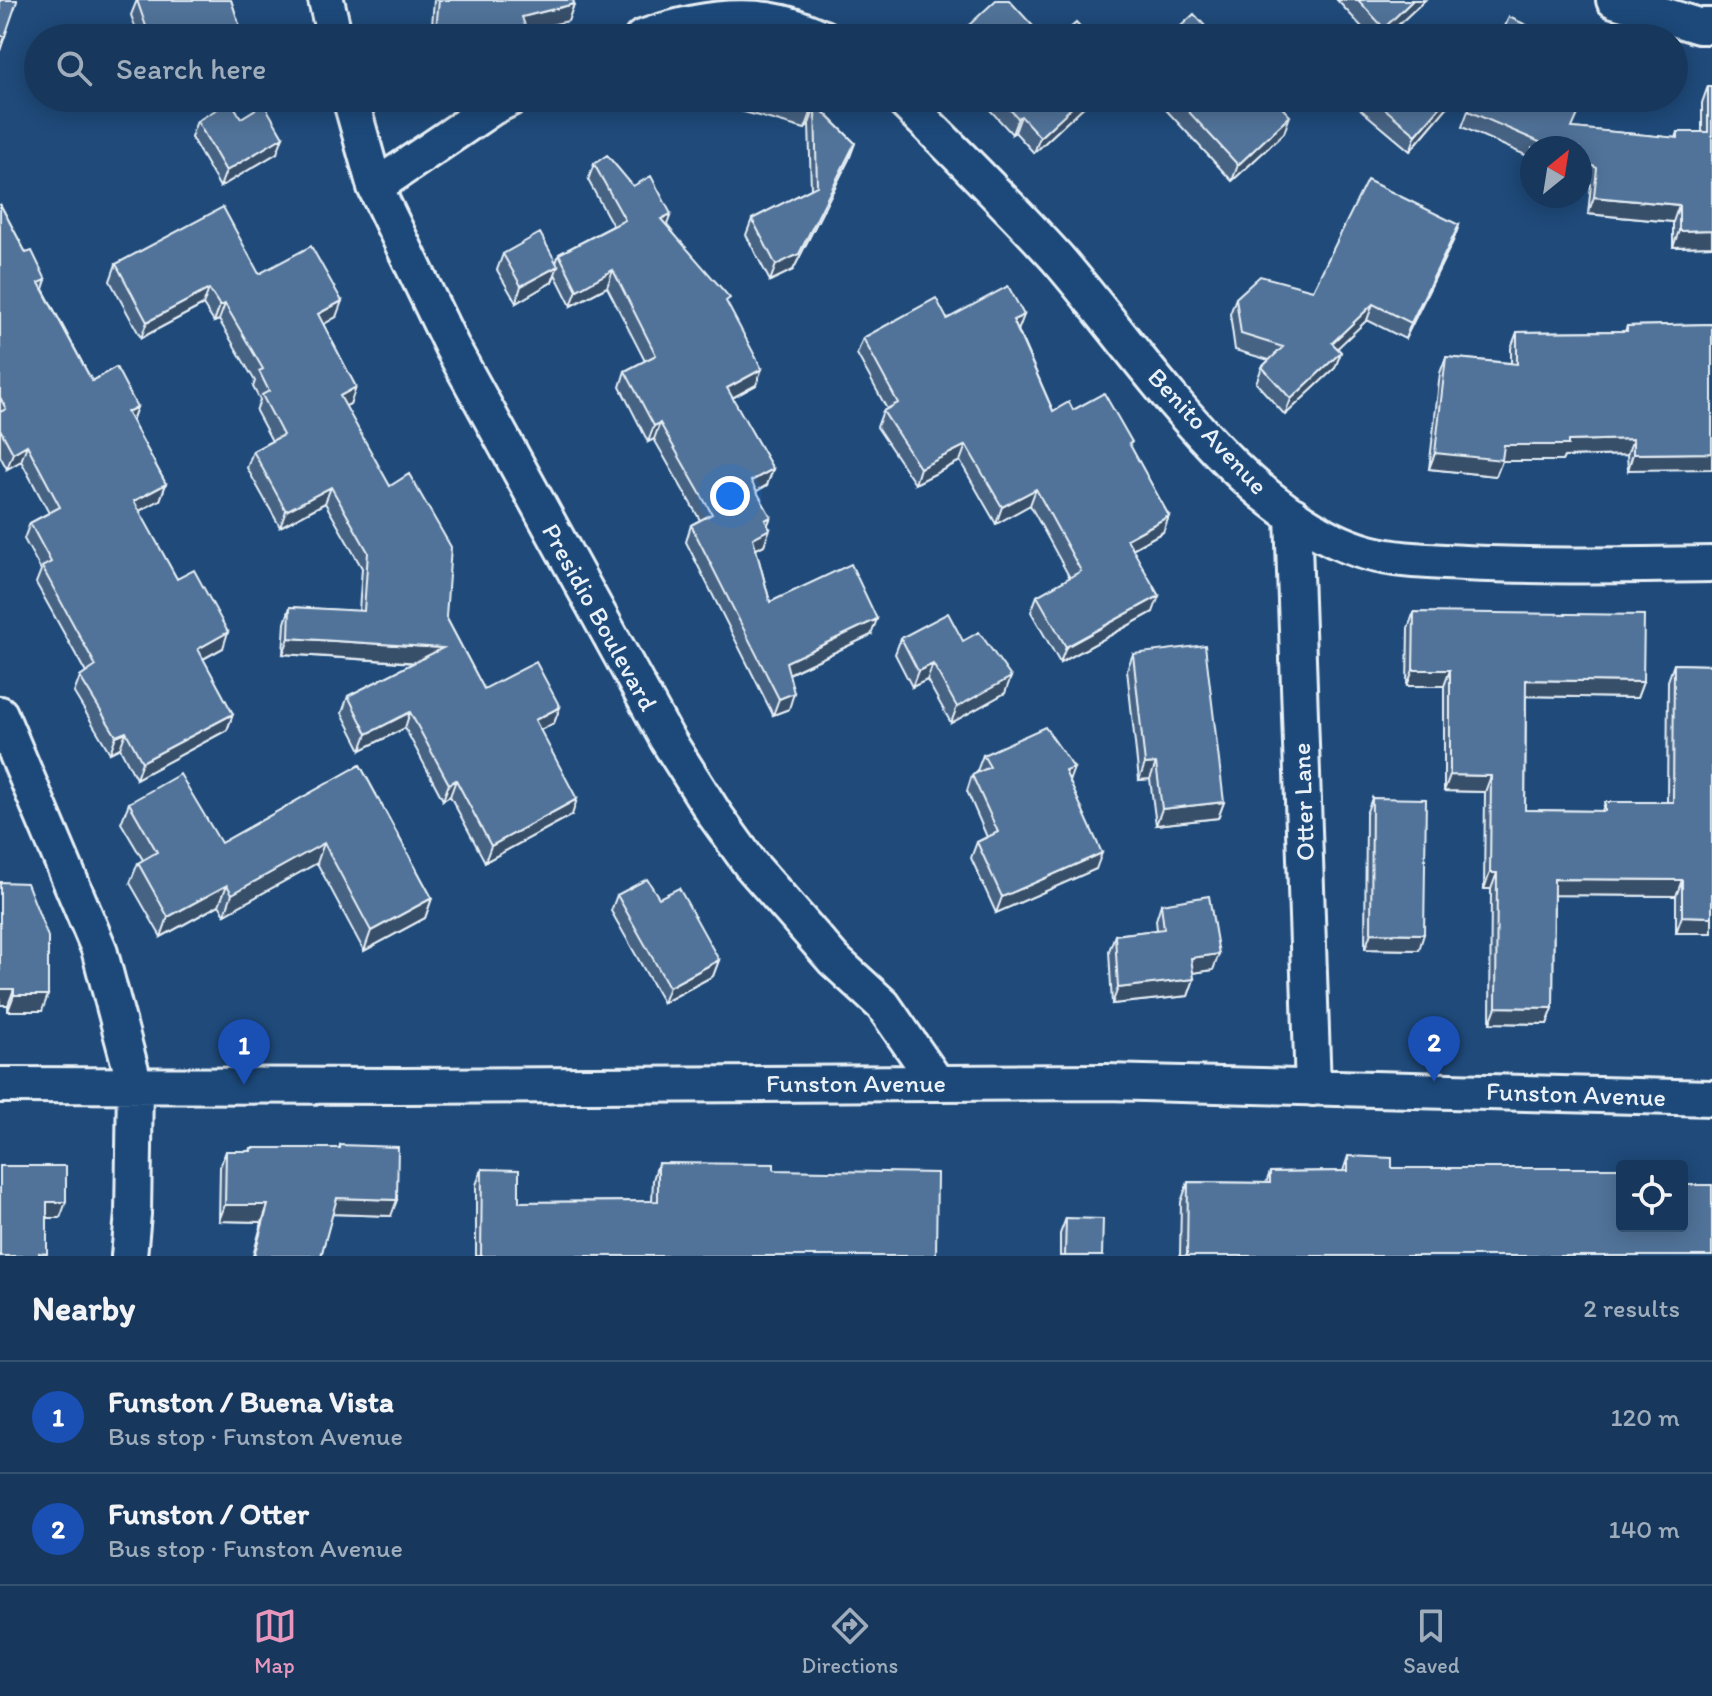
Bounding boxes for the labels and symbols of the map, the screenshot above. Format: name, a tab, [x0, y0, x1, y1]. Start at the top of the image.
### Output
north arrow	[1520, 136, 1592, 208]
street label: Benito Avenue	[1141, 361, 1275, 501]
your location	[710, 476, 750, 516]
street label: Presidio Boulevard	[535, 518, 665, 717]
street label: Otter Lane	[1285, 742, 1321, 862]
pin: 2	[1408, 1016, 1460, 1082]
pin: 1	[218, 1019, 270, 1085]
street label: Funston Avenue	[766, 1067, 946, 1099]
street label: Funston Avenue	[1486, 1075, 1666, 1113]

